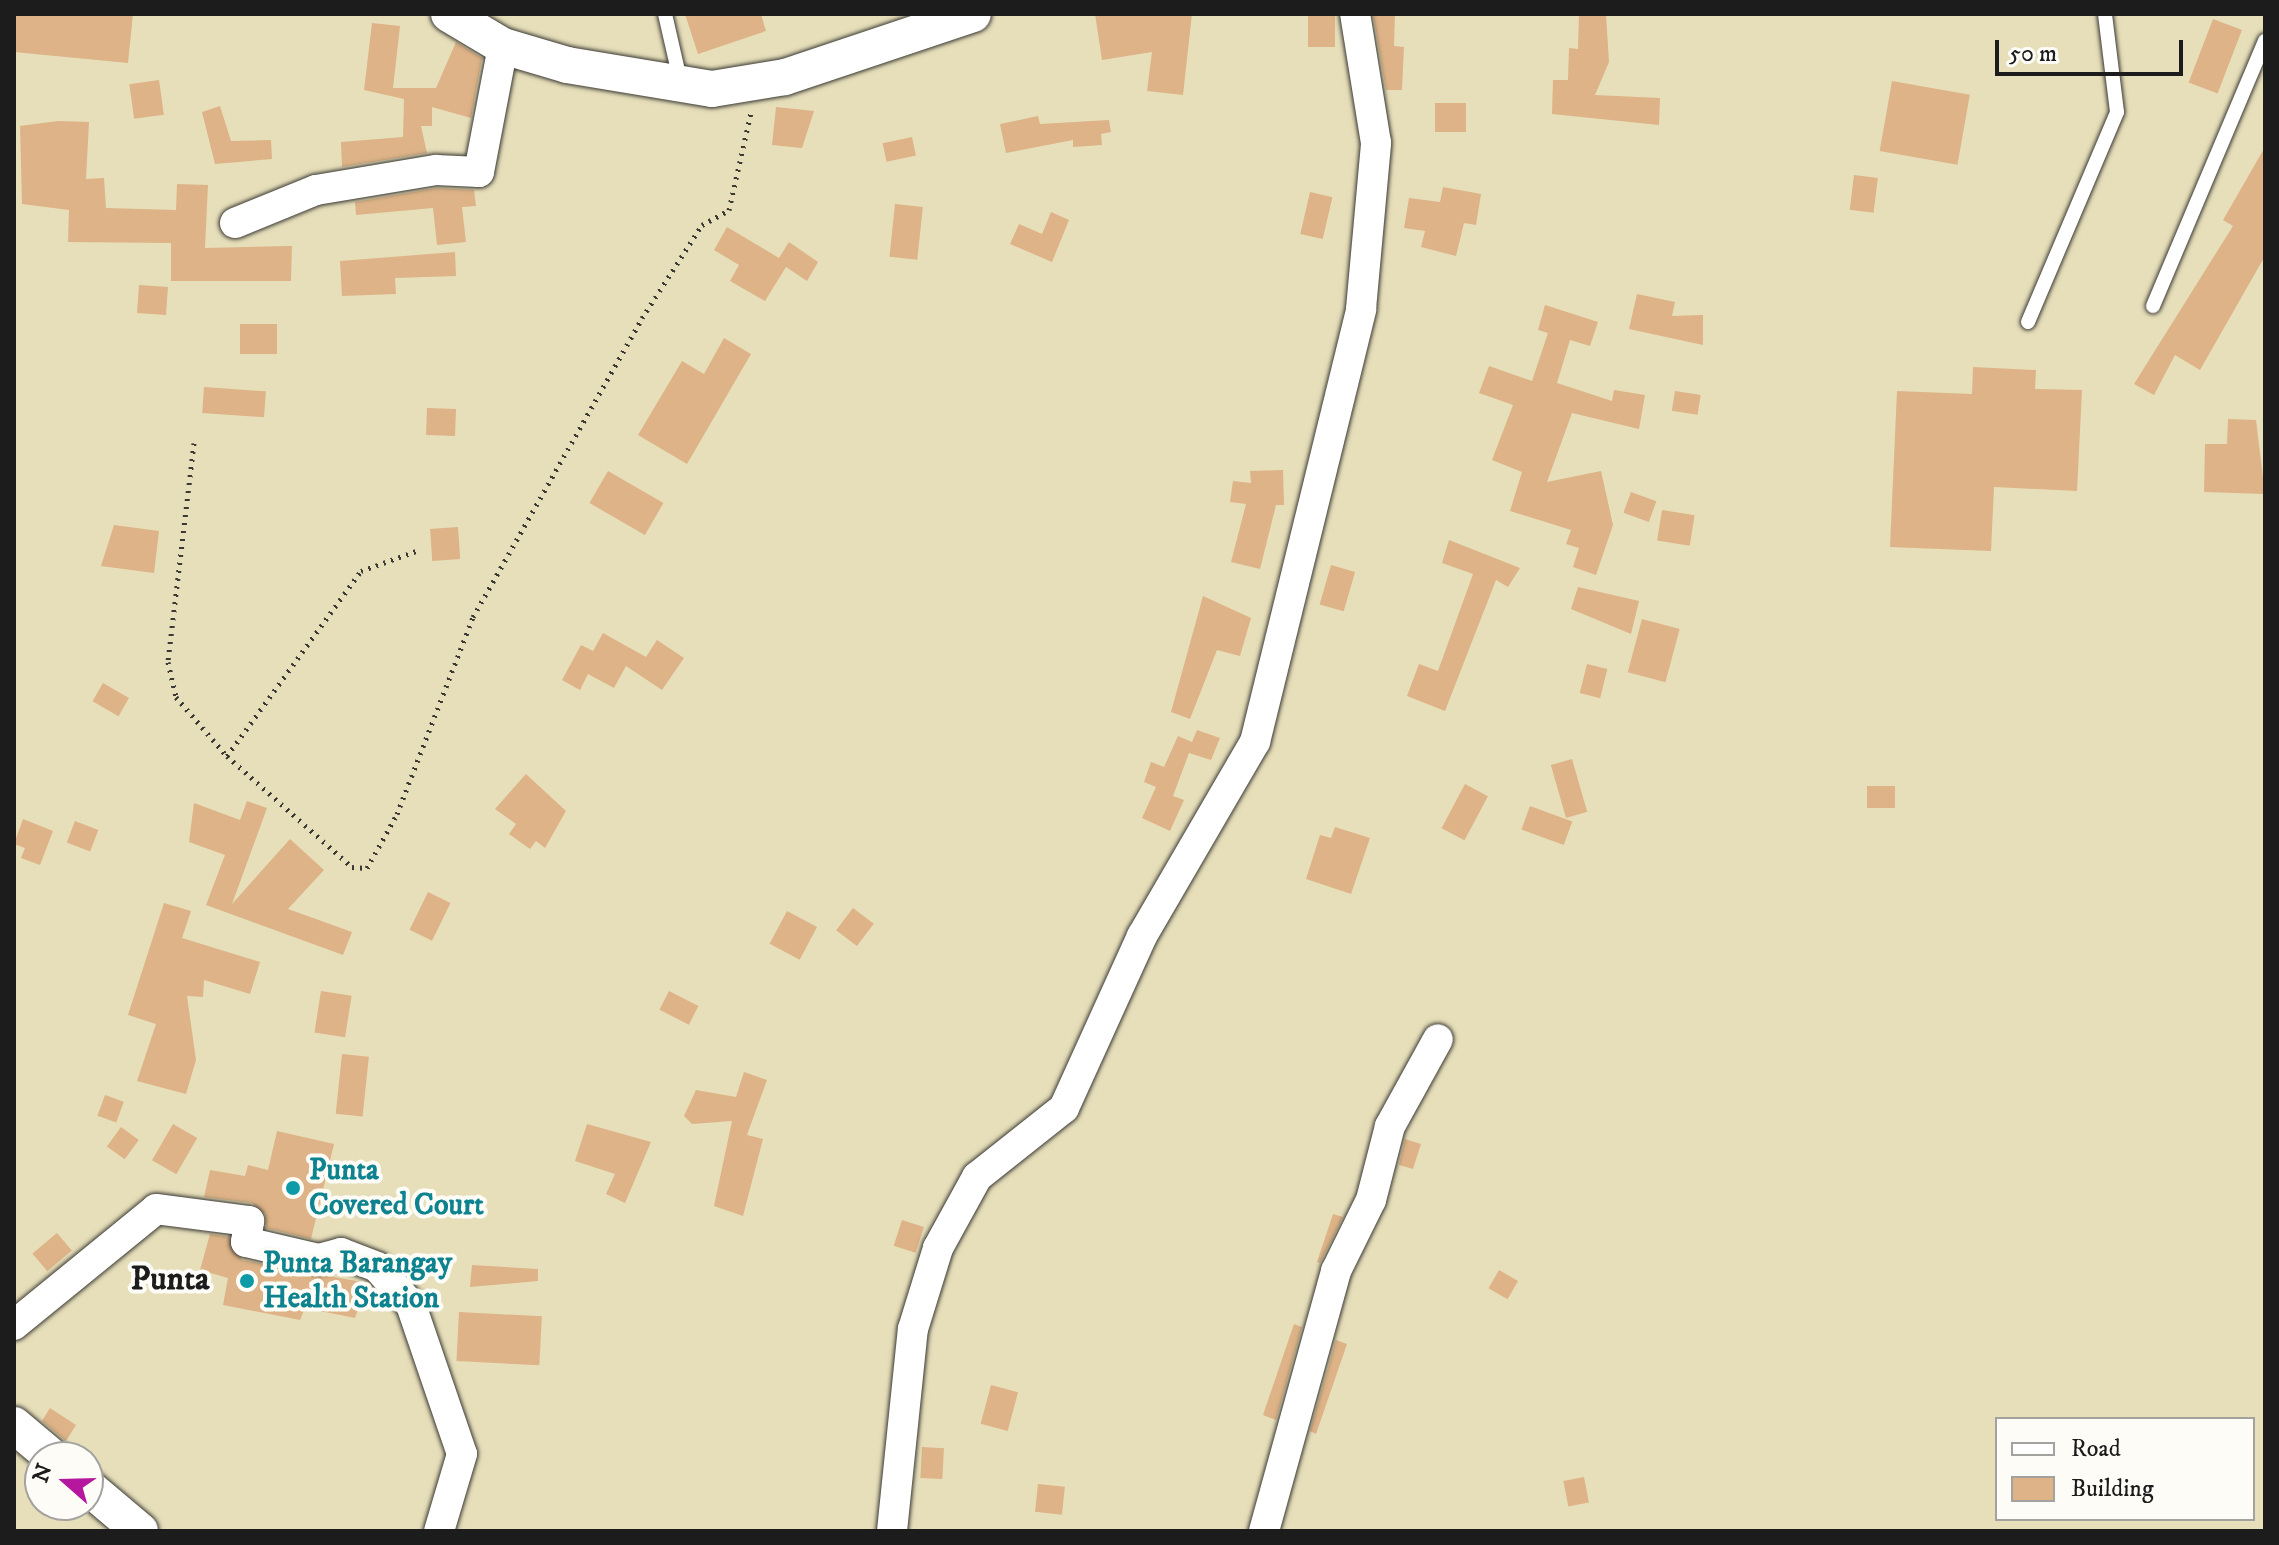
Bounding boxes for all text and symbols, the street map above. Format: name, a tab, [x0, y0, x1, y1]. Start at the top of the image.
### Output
scale bar	[1999, 24, 2187, 74]
text: 50 m	[2009, 39, 2057, 69]
place label: Punta Covered Court	[309, 1153, 484, 1224]
marker: Punta Covered Court	[284, 1179, 302, 1197]
place label: Punta Barangay Health Station	[263, 1246, 452, 1316]
district label: Punta	[130, 1260, 210, 1300]
marker: Punta Barangay Health Station	[238, 1272, 256, 1290]
legend	[1995, 1417, 2255, 1521]
text: Road	[2071, 1434, 2121, 1464]
north arrow	[24, 1441, 104, 1521]
text: N	[27, 1460, 59, 1486]
text: Building	[2071, 1474, 2154, 1504]

